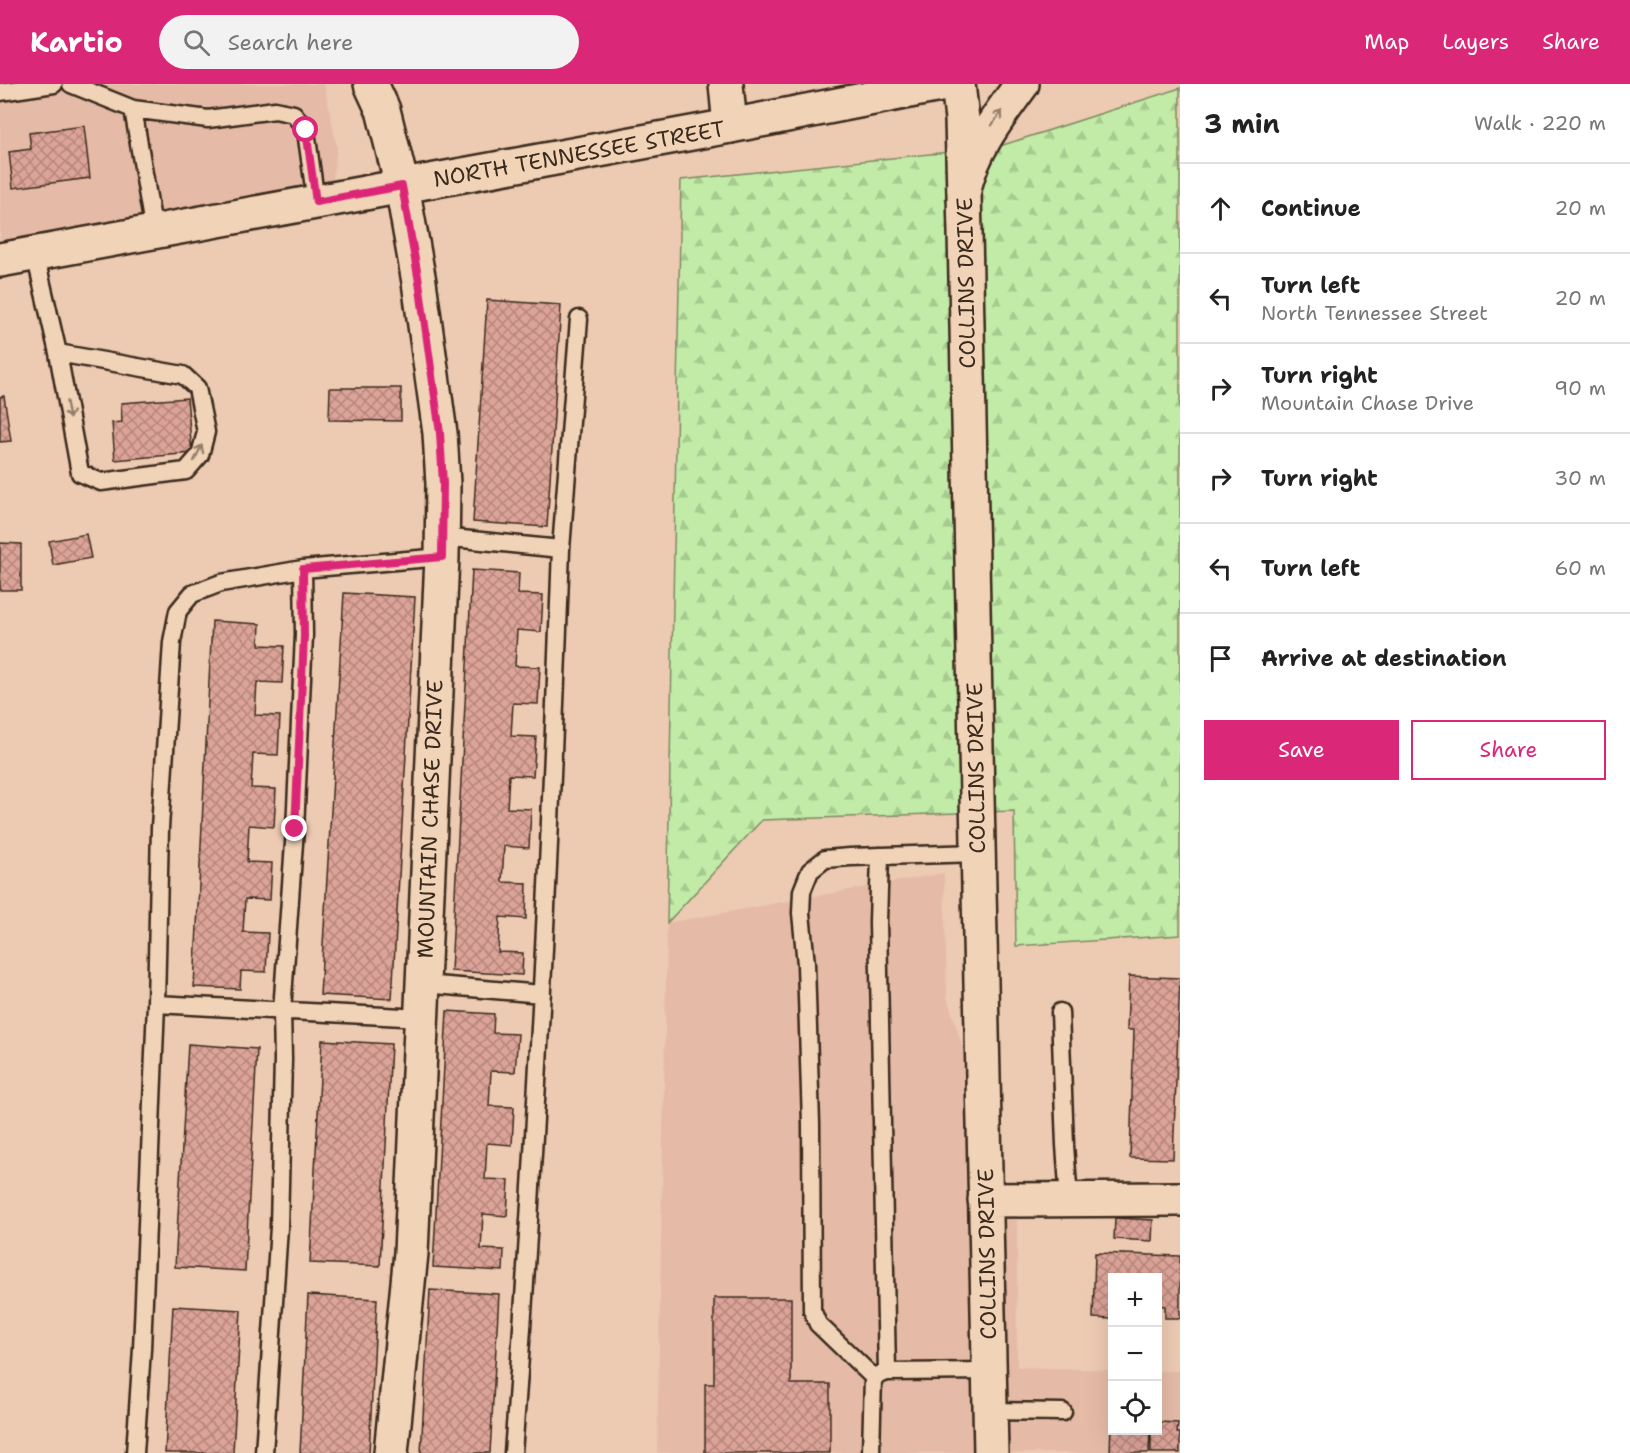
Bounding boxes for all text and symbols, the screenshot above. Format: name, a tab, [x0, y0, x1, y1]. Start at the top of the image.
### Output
search box	[159, 15, 579, 69]
text: Kartio	[30, 23, 123, 61]
icon: search	[180, 26, 213, 59]
text: Search here	[228, 28, 353, 57]
text: Map	[1364, 28, 1409, 56]
text: Layers	[1442, 28, 1509, 56]
text: Share	[1542, 28, 1600, 56]
text: 3 min	[1204, 106, 1280, 141]
one-way arrow	[991, 110, 1003, 127]
text: Walk · 220 m	[1474, 110, 1606, 136]
street label: NORTH TENNESSEE STREET	[431, 114, 728, 194]
route start	[292, 116, 318, 142]
icon: ahead	[1204, 192, 1237, 225]
text: Continue	[1261, 194, 1361, 223]
text: 20 m	[1555, 195, 1606, 221]
street label: COLLINS DRIVE	[950, 197, 982, 369]
text: Turn left	[1261, 271, 1360, 300]
icon: left	[1204, 282, 1237, 315]
text: 20 m	[1555, 285, 1606, 311]
text: North Tennessee Street	[1261, 300, 1488, 326]
text: Turn right	[1261, 361, 1378, 390]
icon: right	[1204, 372, 1237, 405]
text: 90 m	[1554, 375, 1606, 401]
text: Mountain Chase Drive	[1261, 390, 1474, 416]
one-way arrow	[63, 400, 74, 420]
one-way arrow	[193, 444, 205, 462]
icon: right	[1204, 462, 1237, 495]
text: Turn right	[1261, 464, 1378, 493]
text: 30 m	[1554, 465, 1606, 491]
icon: left	[1204, 552, 1237, 585]
text: Turn left	[1261, 554, 1360, 583]
text: 60 m	[1554, 555, 1606, 581]
icon: arrive	[1204, 642, 1237, 675]
text: Arrive at destination	[1261, 644, 1507, 673]
street label: MOUNTAIN CHASE DRIVE	[411, 679, 449, 959]
street label: COLLINS DRIVE	[960, 682, 992, 854]
button: Save	[1204, 720, 1399, 780]
button: Share	[1411, 720, 1606, 780]
route end	[281, 815, 307, 841]
street label: COLLINS DRIVE	[971, 1168, 1003, 1340]
map controls	[1108, 1273, 1162, 1435]
button: +	[1108, 1273, 1162, 1327]
button: −	[1108, 1327, 1162, 1381]
button: locate	[1108, 1381, 1162, 1435]

